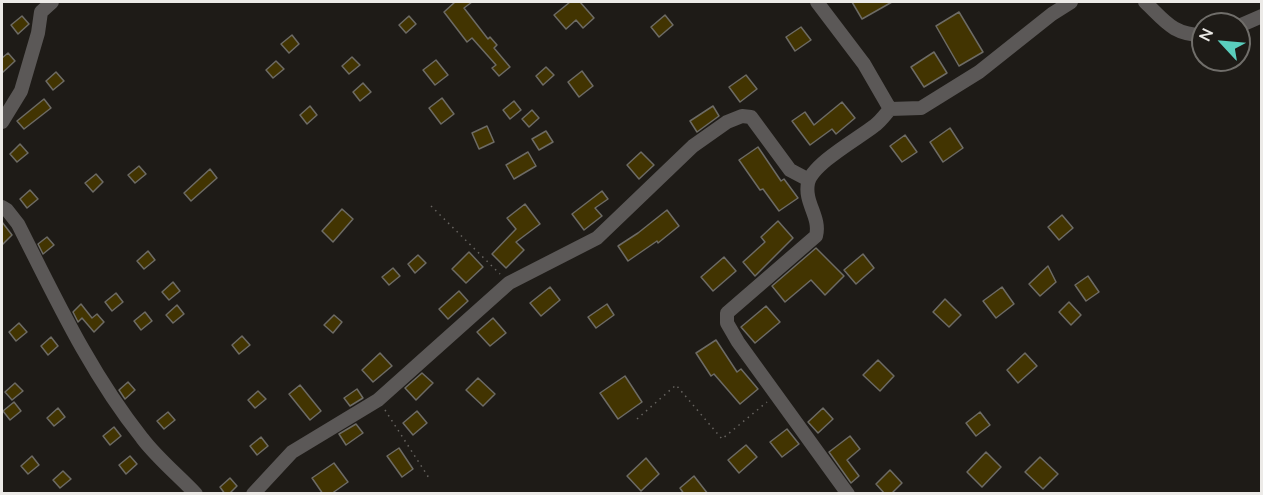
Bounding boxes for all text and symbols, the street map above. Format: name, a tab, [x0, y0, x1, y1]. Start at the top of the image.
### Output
north arrow	[1191, 12, 1251, 72]
text: N	[1194, 25, 1219, 45]

